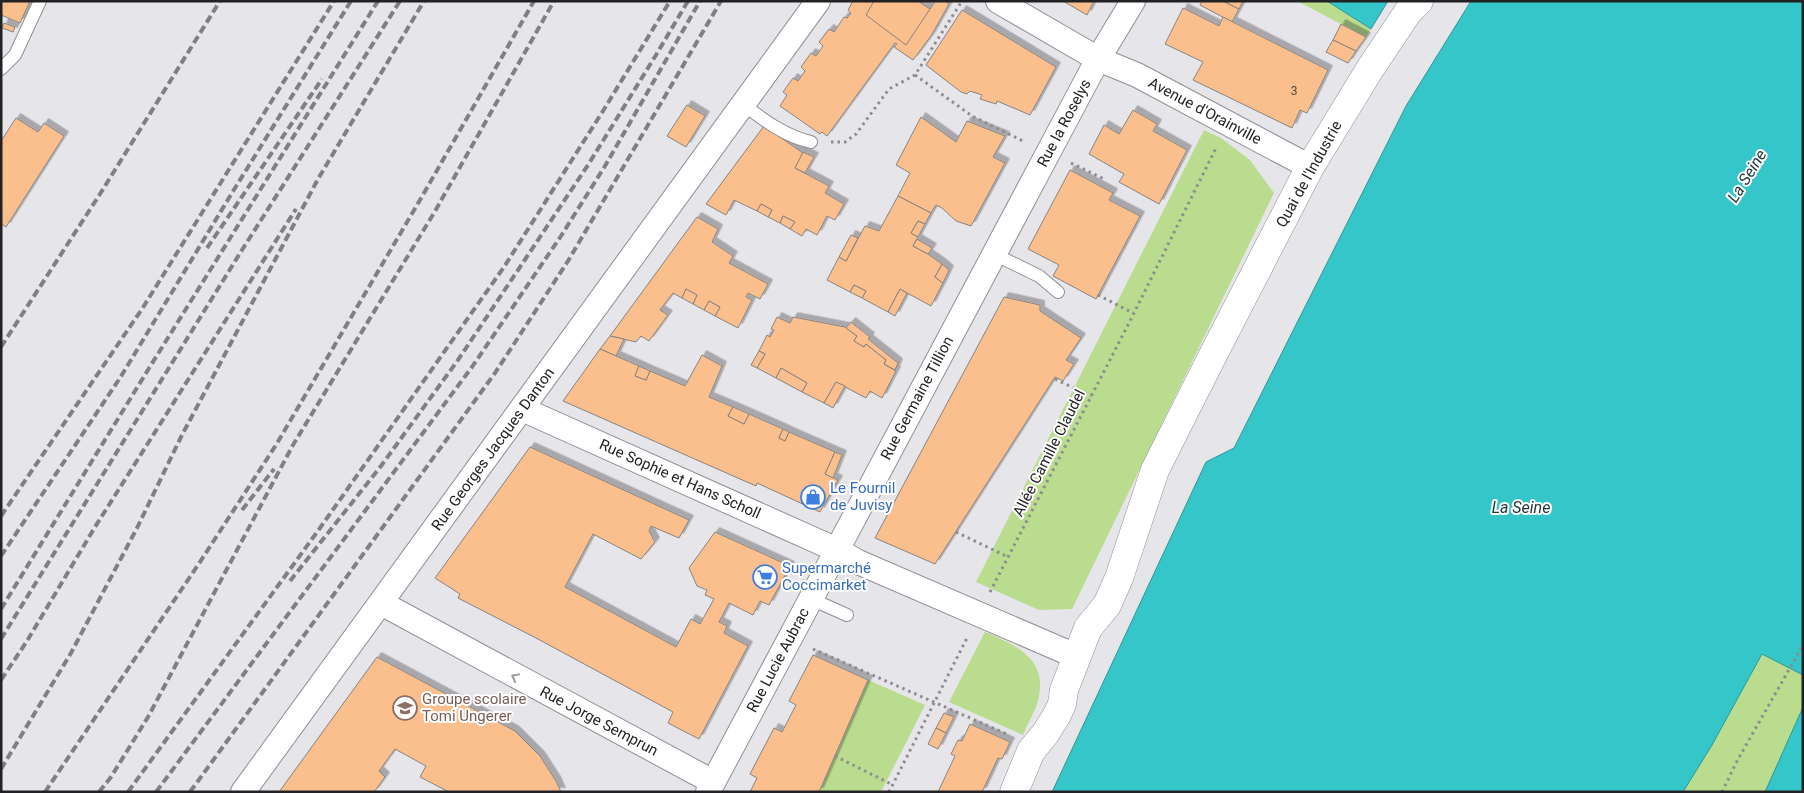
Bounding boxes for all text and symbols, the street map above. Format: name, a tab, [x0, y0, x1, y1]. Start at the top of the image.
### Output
street label: Avenue d'Orainville	[1145, 74, 1265, 148]
street label: Rue la Roselys	[1033, 76, 1095, 170]
house number: 3	[1291, 84, 1297, 98]
street label: Quai de l'Industrie	[1272, 118, 1346, 230]
water label: La Seine	[1723, 146, 1771, 206]
street label: Rue Germaine Tillion	[877, 333, 957, 463]
street label: Rue Georges Jacques Danton	[428, 364, 558, 534]
street label: Allée Camille Claudel	[1009, 386, 1089, 520]
street label: Rue Sophie et Hans Scholl	[597, 435, 763, 523]
place label: Le Fournil de Juvisy	[830, 479, 895, 514]
shop icon: Le Fournil de Juvisy	[800, 484, 826, 510]
water label: La Seine	[1492, 498, 1550, 517]
place label: Supermarché Coccimarket	[782, 559, 871, 594]
supermarket icon: Supermarché Coccimarket	[752, 564, 778, 590]
street label: Rue Lucie Aubrac	[743, 605, 813, 715]
one-way arrow	[512, 673, 521, 683]
street label: Rue Jorge Semprun	[537, 682, 661, 760]
place label: Groupe scolaire Tomi Ungerer	[422, 690, 527, 725]
school or university icon: Groupe scolaire Tomi Ungerer	[392, 695, 418, 721]

